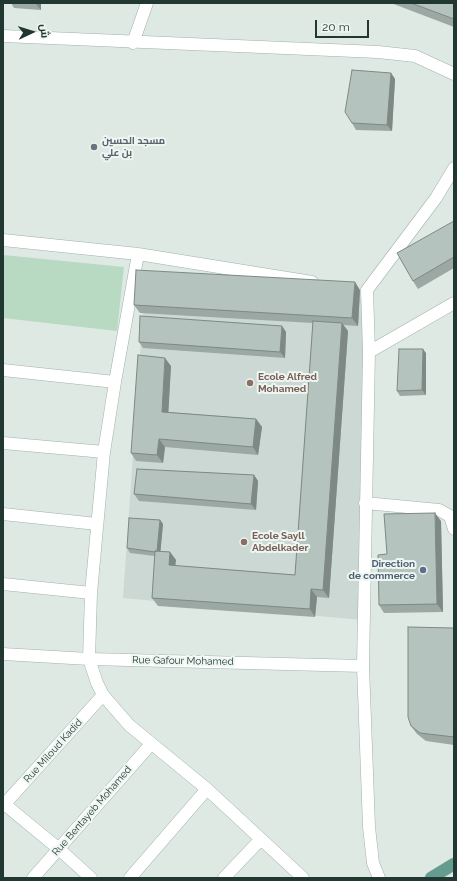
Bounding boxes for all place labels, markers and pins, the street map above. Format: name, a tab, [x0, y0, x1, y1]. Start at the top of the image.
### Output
place label: مسجد الحسين بن علي	[102, 135, 165, 158]
marker: مسجد الحسين بن علي	[89, 142, 99, 152]
place label: Ecole Alfred Mohamed	[258, 371, 317, 394]
marker: Ecole Alfred Mohamed	[245, 378, 255, 388]
place label: Ecole Sayll Abdelkader	[252, 530, 308, 554]
marker: Ecole Sayll Abdelkader	[239, 537, 249, 547]
place label: Direction de commerce	[349, 558, 415, 582]
marker: Direction de commerce	[418, 565, 428, 575]

